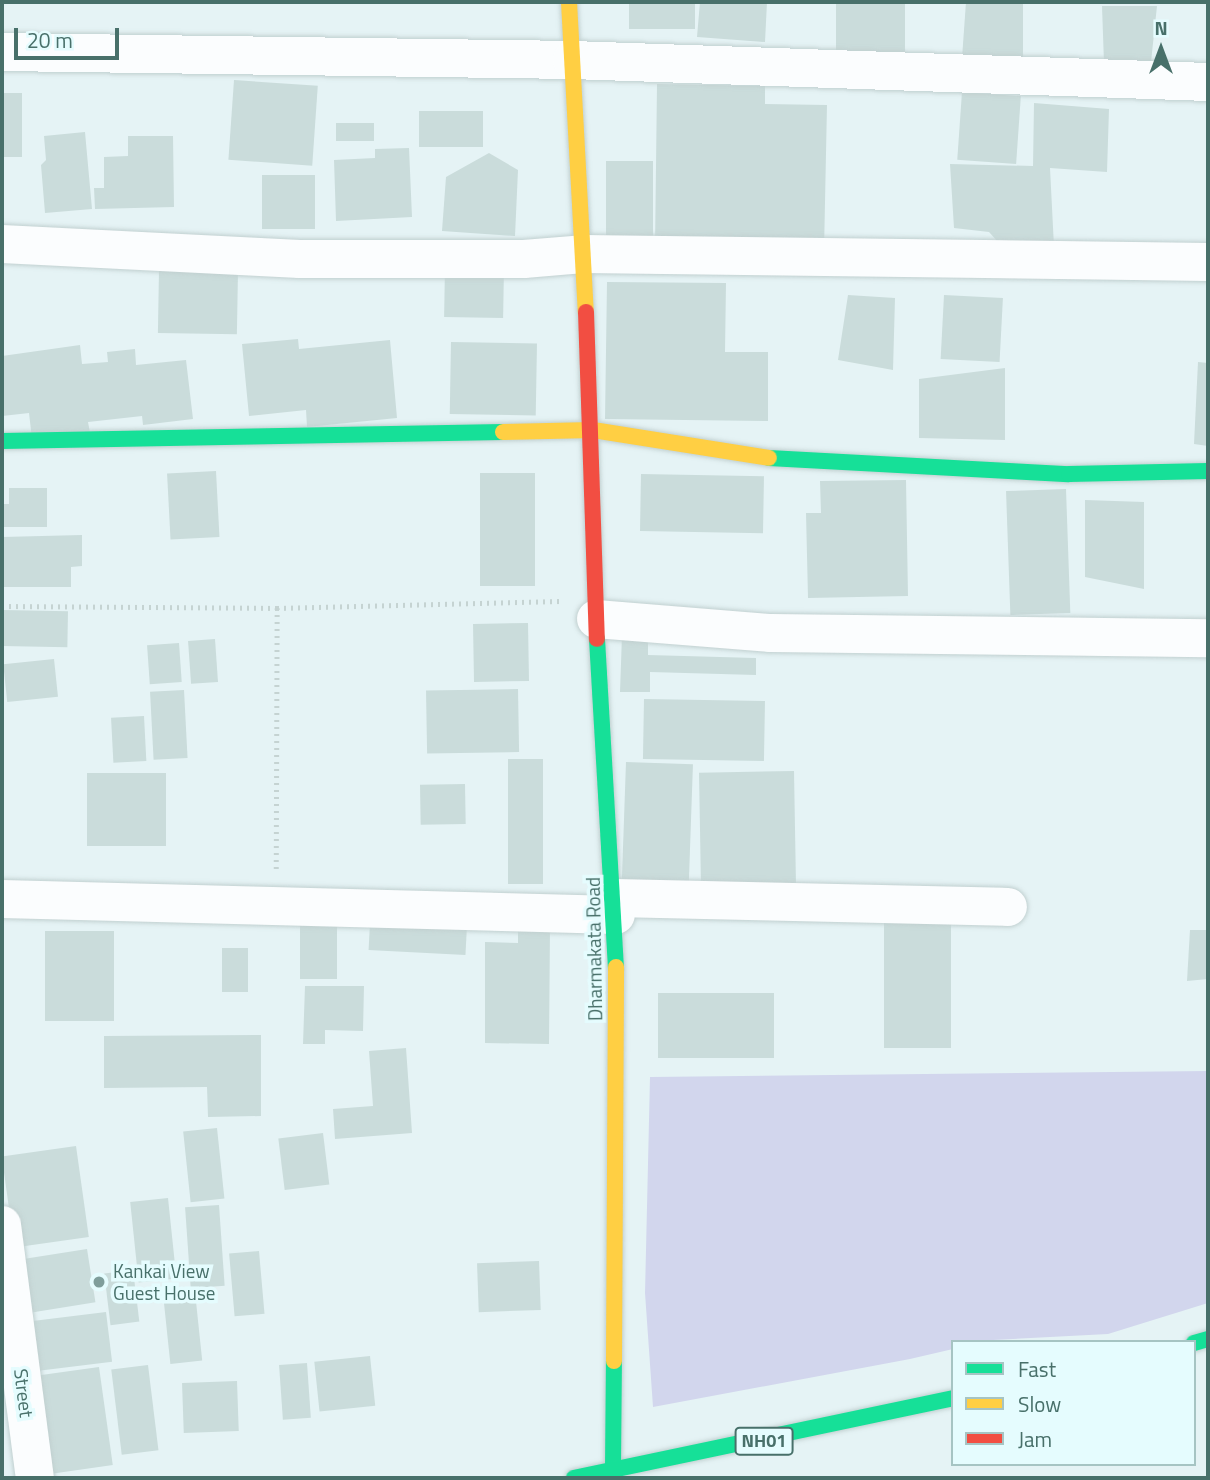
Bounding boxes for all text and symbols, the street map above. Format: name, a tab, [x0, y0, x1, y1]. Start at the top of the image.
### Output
text: N	[1154, 13, 1168, 42]
scale bar	[18, 14, 122, 58]
north arrow	[1126, 14, 1196, 84]
text: 20 m	[27, 24, 73, 56]
street label: Dharmakata Road	[581, 877, 607, 1021]
place label: Kankai View Guest House	[113, 1260, 215, 1304]
marker: Kankai View Guest House	[91, 1274, 107, 1290]
legend	[951, 1340, 1196, 1466]
text: Fast	[1018, 1353, 1056, 1385]
street label: Street	[10, 1367, 38, 1419]
text: Slow	[1018, 1388, 1061, 1420]
text: Jam	[1018, 1423, 1052, 1455]
road number: NH01	[734, 1426, 794, 1456]

